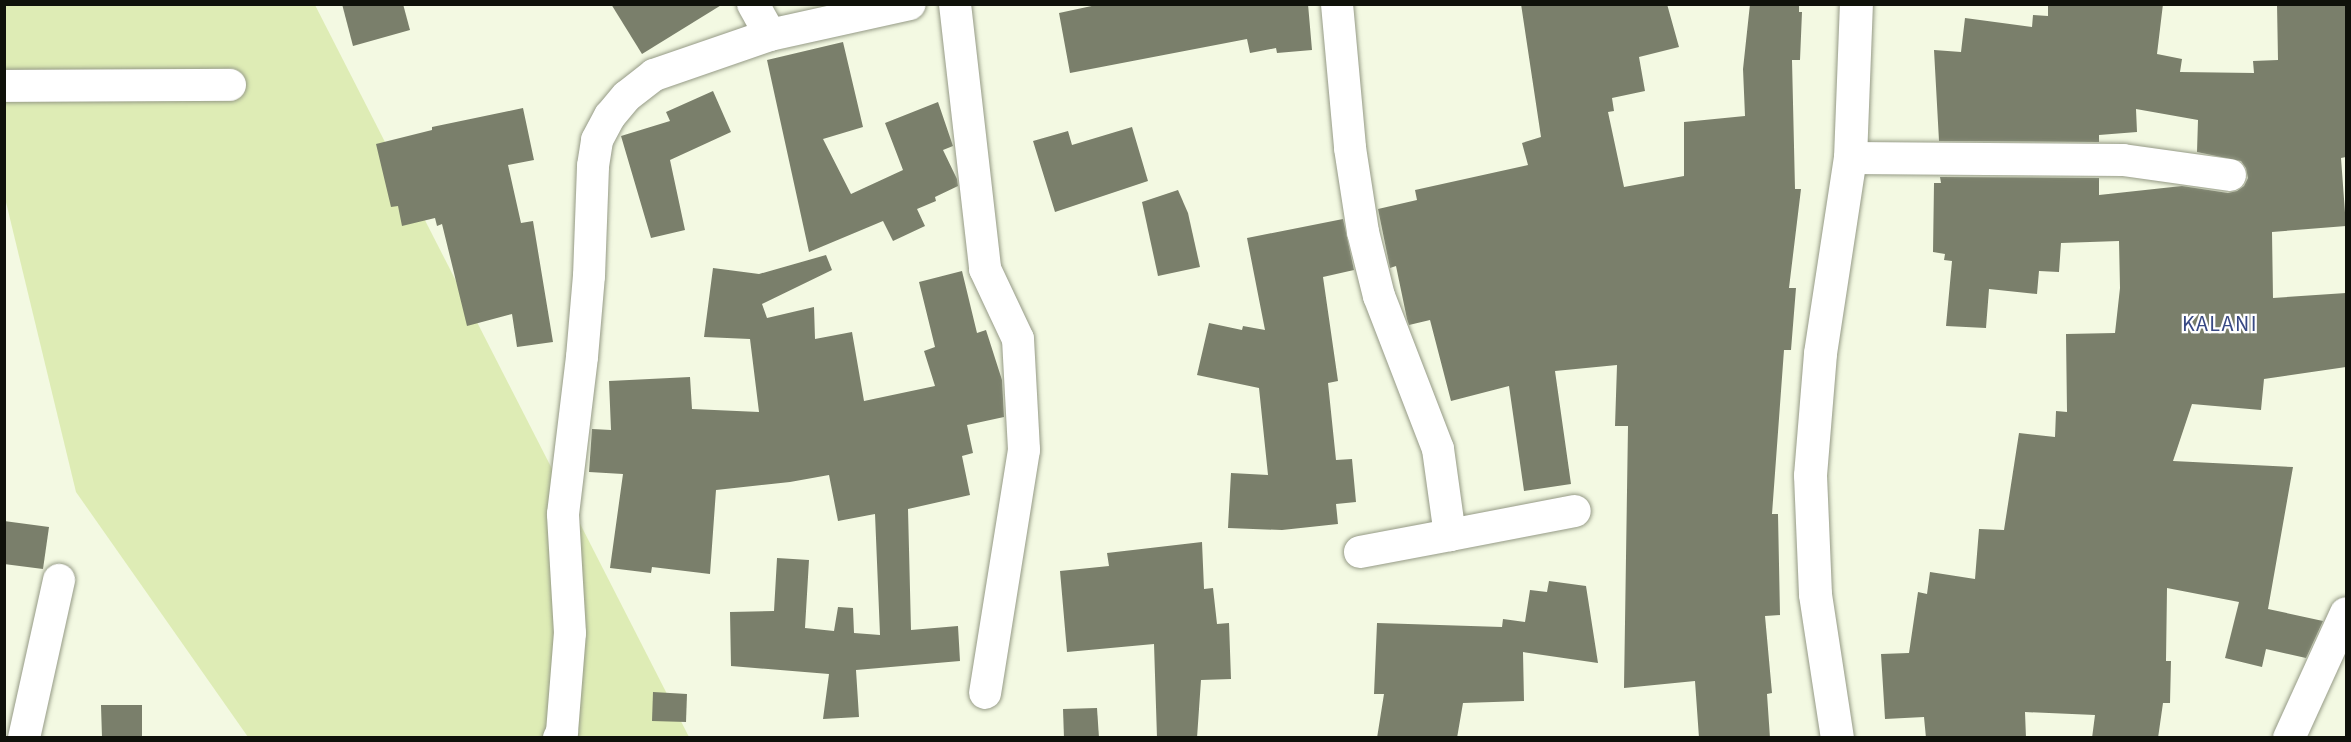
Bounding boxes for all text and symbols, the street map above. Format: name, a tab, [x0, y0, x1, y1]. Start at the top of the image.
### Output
district label: KALANI	[2182, 312, 2258, 338]

